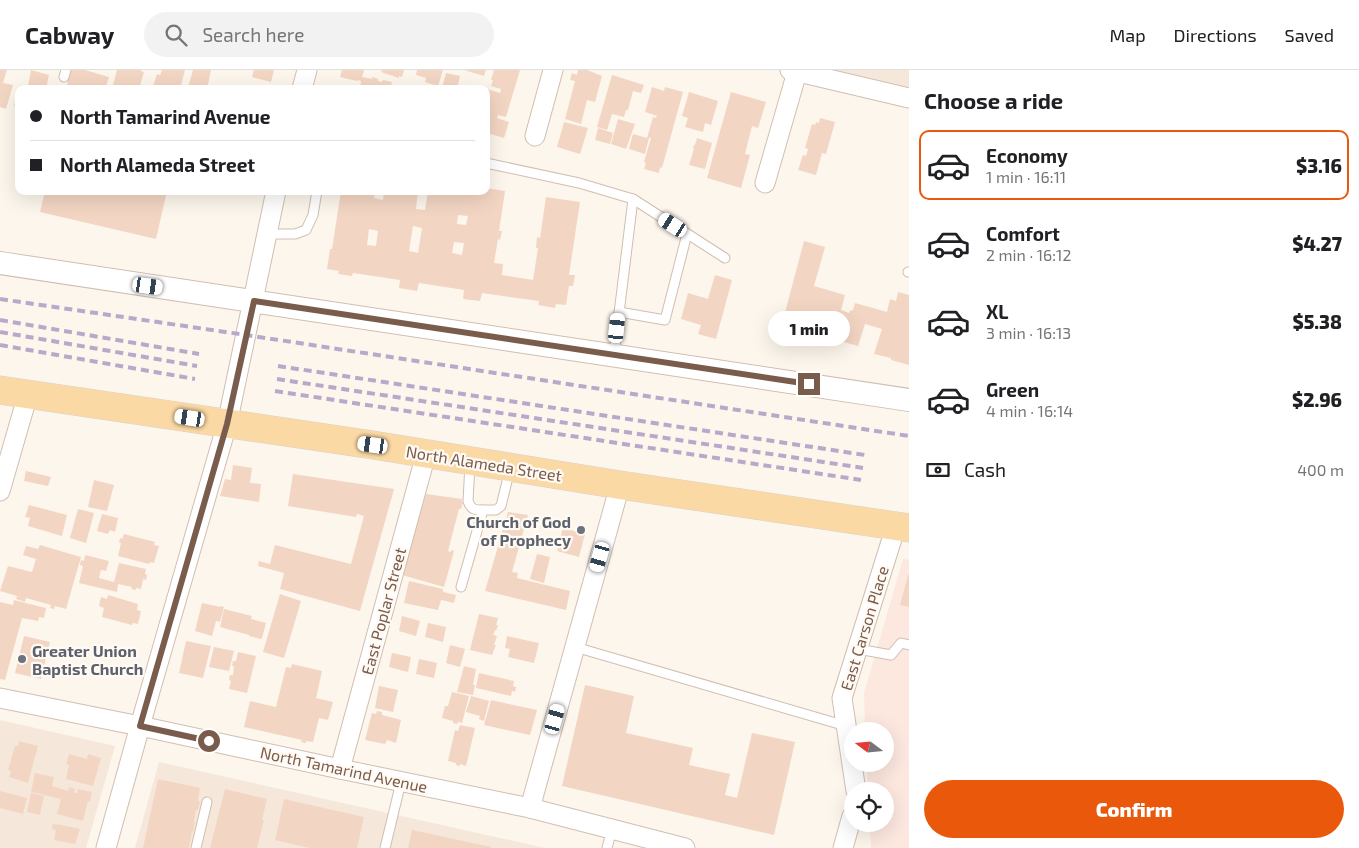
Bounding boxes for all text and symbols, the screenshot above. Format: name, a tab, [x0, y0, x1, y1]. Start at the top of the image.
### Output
search box	[144, 12, 494, 57]
text: Cabway	[25, 20, 114, 49]
icon: search	[162, 21, 190, 49]
text: Search here	[202, 23, 304, 46]
text: Map	[1109, 24, 1146, 46]
text: Directions	[1174, 24, 1257, 46]
text: Saved	[1285, 24, 1334, 46]
text: Choose a ride	[924, 87, 1063, 113]
text: North Tamarind Avenue	[60, 105, 271, 128]
icon: car	[926, 143, 971, 188]
text: Economy	[986, 144, 1068, 167]
text: North Alameda Street	[60, 153, 255, 176]
text: $3.16	[1296, 154, 1342, 177]
text: 1 min · 16:11	[986, 167, 1066, 186]
car	[656, 211, 689, 239]
icon: car	[926, 221, 971, 266]
text: Comfort	[986, 222, 1060, 245]
text: $4.27	[1292, 232, 1342, 255]
text: 2 min · 16:12	[986, 245, 1071, 264]
car	[132, 276, 163, 296]
icon: car	[926, 299, 971, 344]
text: XL	[986, 300, 1008, 323]
text: $5.38	[1292, 310, 1342, 333]
car	[607, 312, 626, 344]
callout: 1 min	[768, 312, 850, 346]
text: 1 min	[789, 319, 829, 338]
text: 3 min · 16:13	[986, 323, 1071, 342]
route end	[798, 373, 820, 395]
icon: car	[926, 377, 971, 422]
text: Green	[986, 378, 1039, 401]
text: $2.96	[1292, 388, 1342, 411]
text: 4 min · 16:14	[986, 401, 1073, 420]
car	[174, 408, 205, 428]
car	[357, 435, 388, 455]
street label: North Alameda Street	[405, 441, 563, 485]
icon: cash	[924, 456, 952, 484]
text: Cash	[964, 458, 1006, 481]
text: 400 m	[1297, 460, 1344, 479]
place label: Church of God of Prophecy	[466, 512, 571, 550]
marker: Church of God of Prophecy	[575, 524, 587, 536]
car	[588, 541, 611, 573]
street label: East Poplar Street	[357, 545, 409, 677]
street label: East Carson Place	[836, 563, 892, 693]
place label: Greater Union Baptist Church	[32, 641, 143, 678]
marker: Greater Union Baptist Church	[16, 653, 28, 665]
car	[543, 703, 566, 735]
north arrow	[844, 722, 894, 772]
map controls	[844, 722, 894, 832]
route start	[198, 730, 220, 752]
street label: North Tamarind Avenue	[259, 742, 429, 796]
button: Confirm	[924, 780, 1344, 838]
button: locate	[844, 782, 894, 832]

